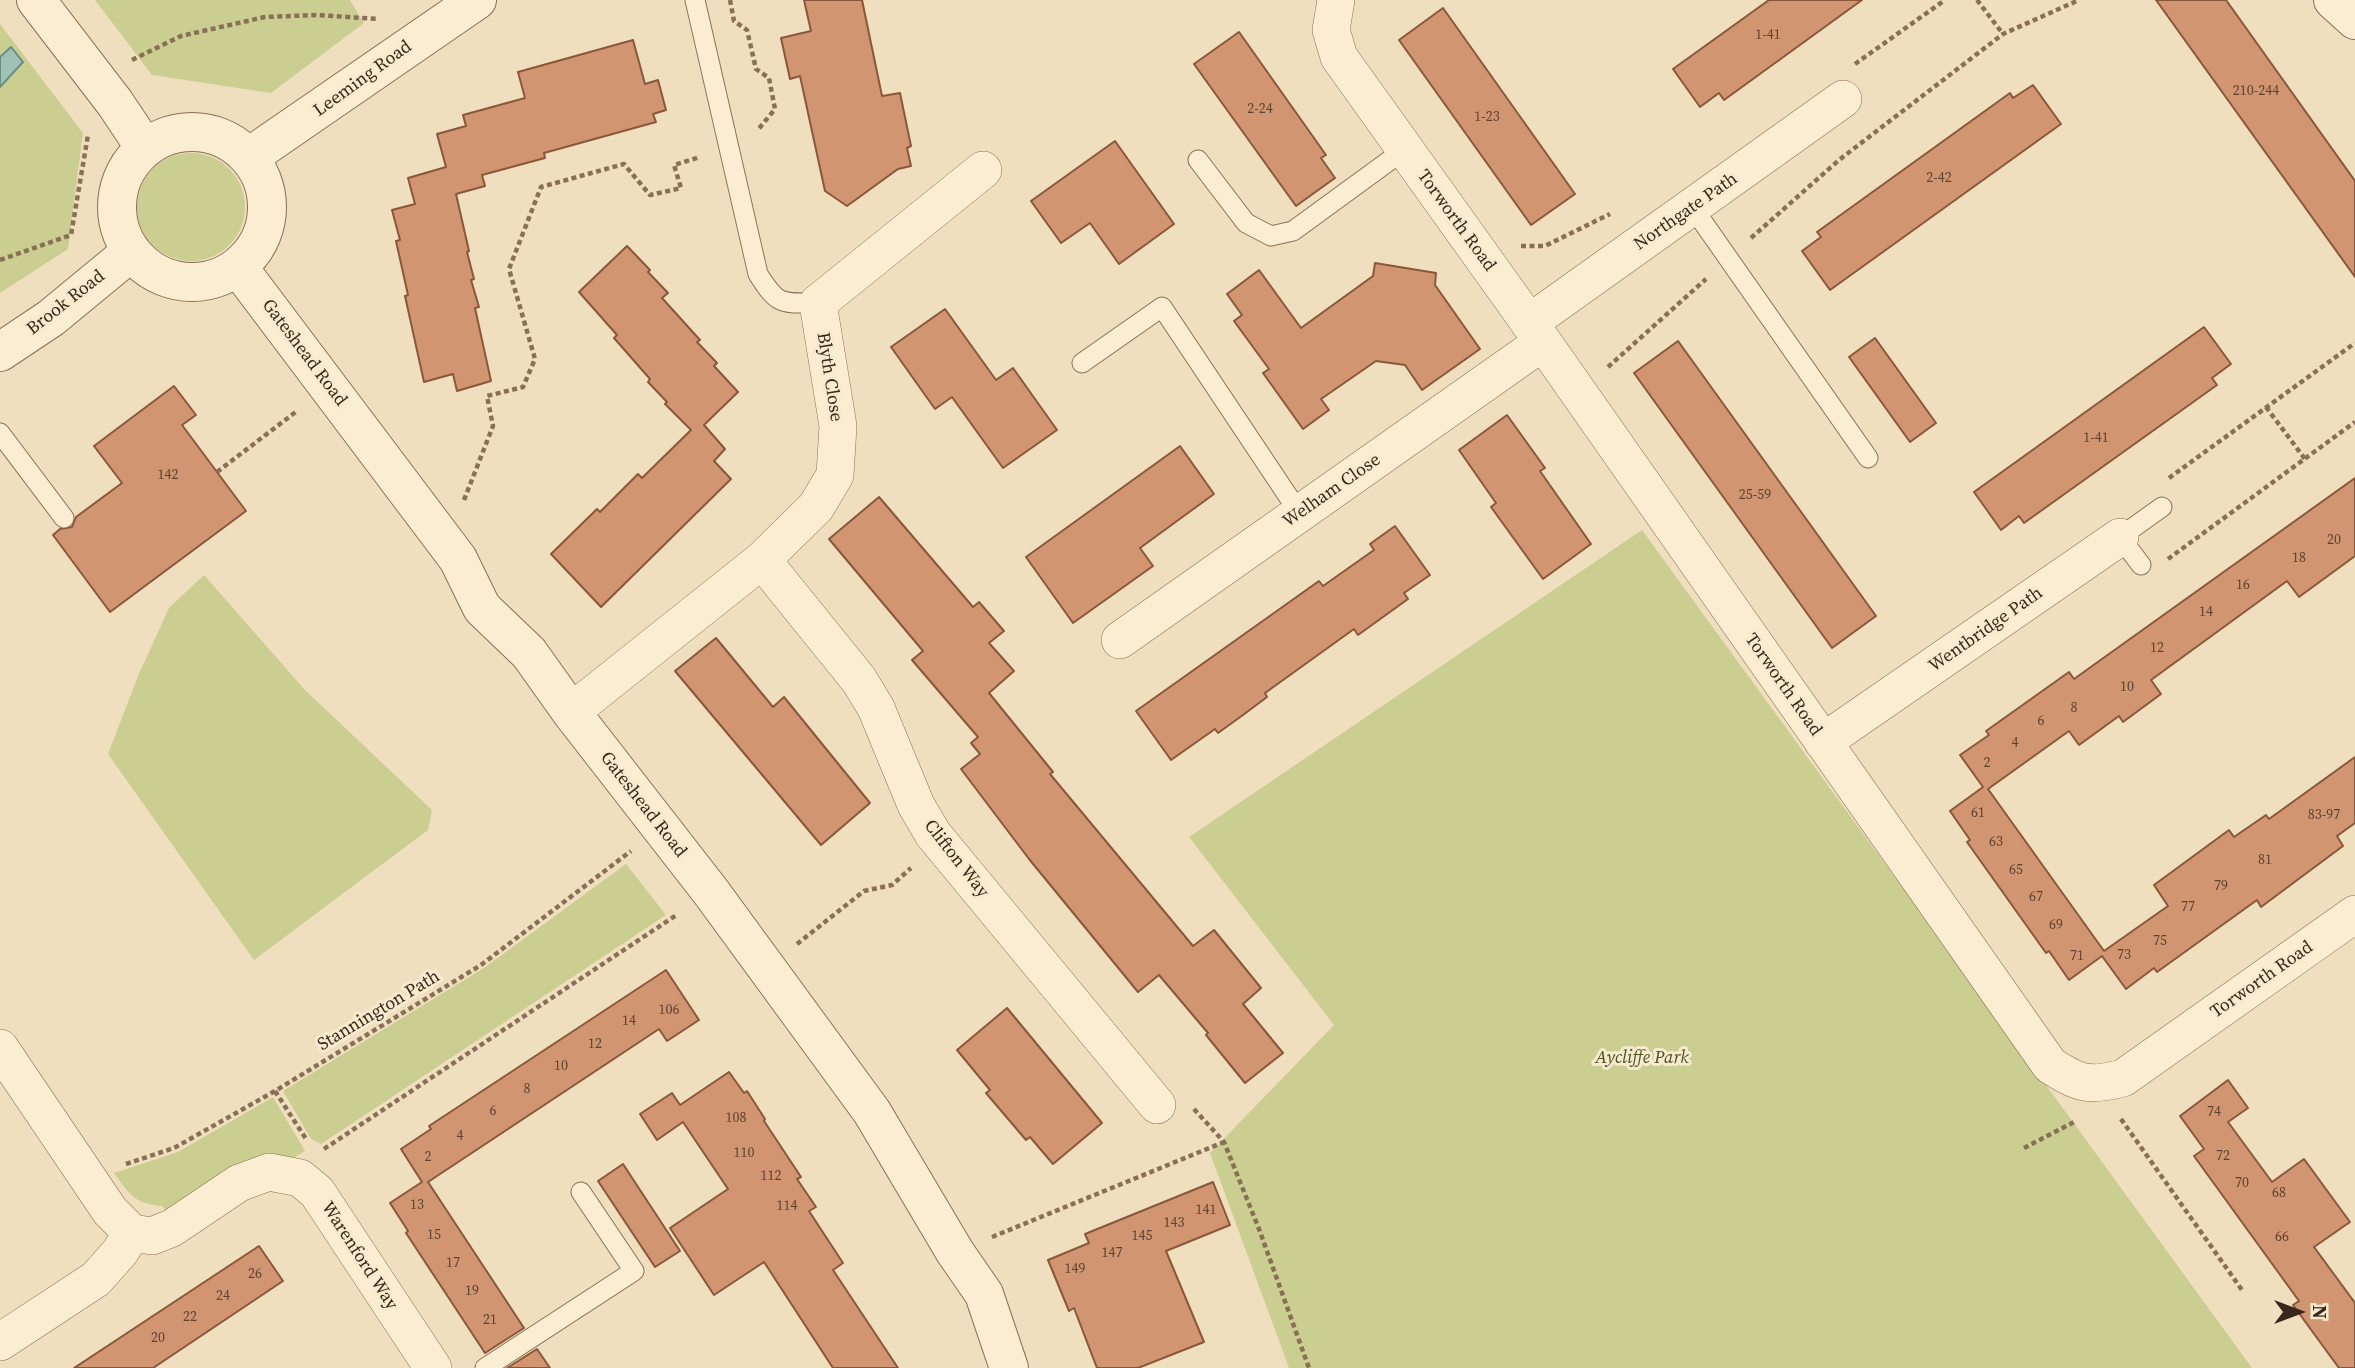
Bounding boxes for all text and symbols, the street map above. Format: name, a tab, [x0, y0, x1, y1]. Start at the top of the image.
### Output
house number: 1-41	[1755, 27, 1781, 43]
street label: Leeming Road	[310, 36, 416, 122]
house number: 210-244	[2233, 83, 2279, 99]
house number: 2-24	[1247, 101, 1273, 117]
house number: 1-23	[1474, 109, 1500, 125]
street label: Torworth Road	[1412, 166, 1500, 276]
street label: Northgate Path	[1630, 168, 1742, 256]
house number: 2-42	[1926, 170, 1952, 186]
street label: Brook Road	[23, 266, 109, 340]
street label: Gateshead Road	[257, 295, 351, 411]
street label: Blyth Close	[811, 331, 847, 423]
house number: 1-41	[2083, 430, 2109, 446]
street label: Welham Close	[1279, 449, 1385, 533]
house number: 142	[158, 467, 178, 483]
house number: 25-59	[1739, 487, 1771, 503]
house number: 20	[2327, 532, 2341, 548]
house number: 18	[2292, 550, 2306, 566]
house number: 16	[2236, 577, 2250, 593]
street label: Wentbridge Path	[1925, 583, 2047, 677]
house number: 14	[2199, 604, 2213, 620]
street label: Torworth Road	[1740, 630, 1826, 740]
house number: 12	[2150, 640, 2164, 656]
house number: 10	[2120, 679, 2134, 695]
house number: 8	[2071, 700, 2077, 716]
house number: 6	[2038, 713, 2044, 729]
house number: 4	[2012, 735, 2018, 751]
street label: Gateshead Road	[595, 748, 691, 862]
house number: 2	[1984, 755, 1990, 771]
house number: 61	[1971, 805, 1985, 821]
house number: 83-97	[2308, 807, 2340, 823]
street label: Clifton Way	[919, 816, 993, 902]
house number: 63	[1989, 834, 2003, 850]
house number: 81	[2258, 852, 2272, 868]
house number: 65	[2009, 862, 2023, 878]
house number: 79	[2214, 878, 2228, 894]
house number: 67	[2029, 889, 2043, 905]
house number: 77	[2181, 899, 2195, 915]
house number: 69	[2049, 917, 2063, 933]
house number: 75	[2153, 933, 2167, 949]
street label: Torworth Road	[2207, 937, 2317, 1023]
house number: 73	[2117, 947, 2131, 963]
house number: 71	[2070, 948, 2084, 964]
street label: Stannington Path	[314, 966, 444, 1056]
house number: 106	[659, 1002, 679, 1018]
house number: 14	[622, 1013, 636, 1029]
house number: 12	[588, 1036, 602, 1052]
park label: Aycliffe Park	[1595, 1047, 1689, 1069]
house number: 10	[554, 1058, 568, 1074]
house number: 8	[524, 1081, 530, 1097]
house number: 6	[490, 1103, 496, 1119]
house number: 74	[2207, 1104, 2221, 1120]
house number: 108	[726, 1110, 746, 1126]
house number: 4	[457, 1128, 463, 1144]
house number: 110	[734, 1145, 754, 1161]
house number: 72	[2216, 1148, 2230, 1164]
house number: 2	[425, 1149, 431, 1165]
house number: 112	[761, 1168, 781, 1184]
house number: 70	[2235, 1175, 2249, 1191]
house number: 68	[2272, 1185, 2286, 1201]
house number: 13	[410, 1197, 424, 1213]
street label: Warenford Way	[316, 1198, 402, 1314]
house number: 114	[777, 1198, 797, 1214]
house number: 141	[1196, 1202, 1216, 1218]
house number: 143	[1164, 1215, 1184, 1231]
house number: 15	[427, 1227, 441, 1243]
house number: 145	[1132, 1228, 1152, 1244]
house number: 66	[2275, 1229, 2289, 1245]
house number: 147	[1102, 1245, 1122, 1261]
house number: 17	[446, 1255, 460, 1271]
house number: 149	[1065, 1261, 1085, 1277]
house number: 26	[248, 1266, 262, 1282]
north arrow	[2264, 1277, 2334, 1347]
house number: 19	[465, 1283, 479, 1299]
house number: 24	[216, 1288, 230, 1304]
text: N	[2307, 1305, 2333, 1319]
house number: 22	[183, 1309, 197, 1325]
house number: 21	[483, 1312, 497, 1328]
house number: 20	[151, 1330, 165, 1346]

